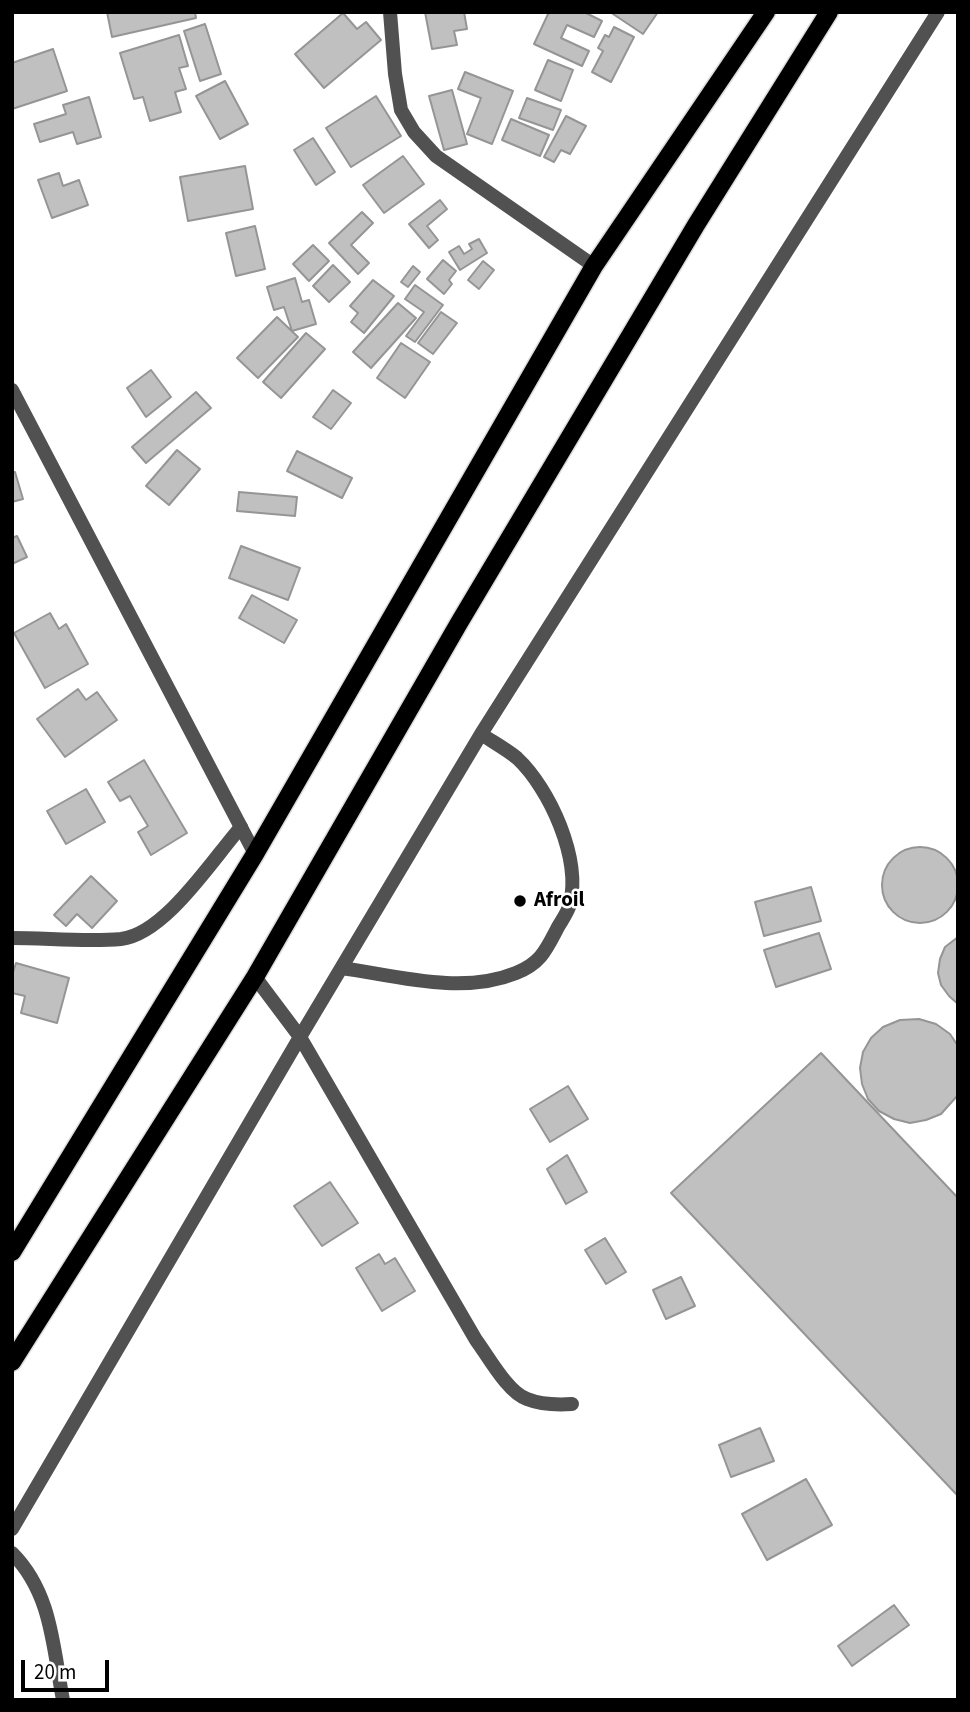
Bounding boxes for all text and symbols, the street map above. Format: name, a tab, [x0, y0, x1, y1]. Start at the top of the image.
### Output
place label: Afroil	[534, 888, 585, 914]
marker: Afroil	[512, 893, 528, 909]
scale bar	[24, 1646, 112, 1690]
text: 20 m	[34, 1657, 76, 1687]

